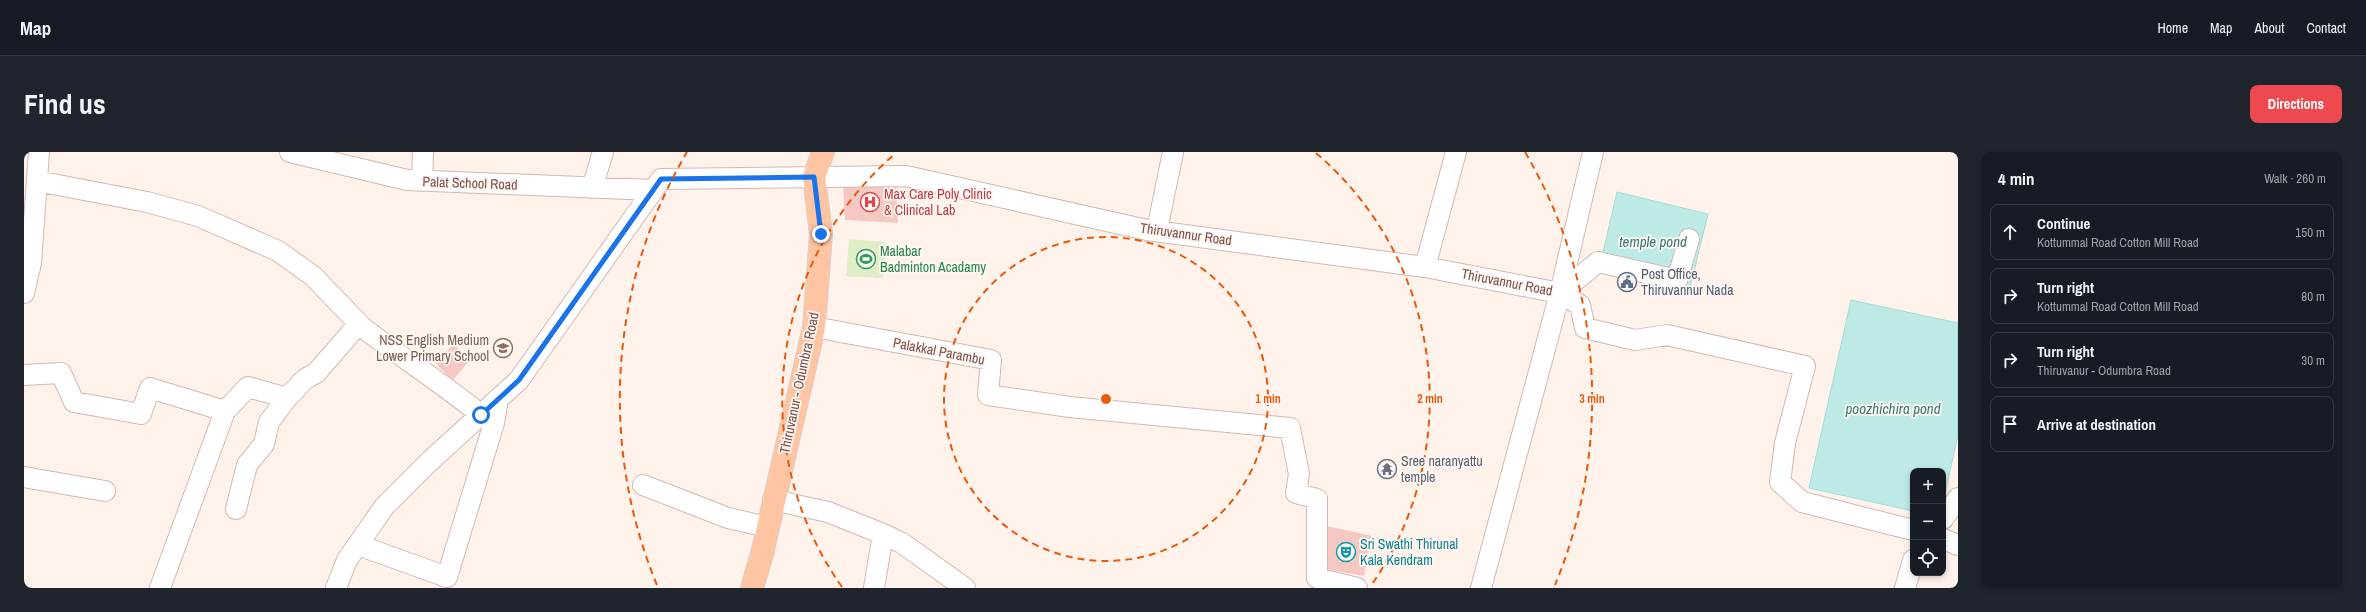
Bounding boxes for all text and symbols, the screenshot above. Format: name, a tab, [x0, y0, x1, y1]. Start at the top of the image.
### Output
text: Map	[20, 15, 51, 41]
text: Home	[2157, 19, 2188, 37]
text: Map	[2210, 19, 2232, 37]
text: About	[2254, 19, 2284, 37]
text: Contact	[2306, 19, 2346, 37]
text: Find us	[24, 85, 106, 123]
button: Directions	[2250, 85, 2342, 123]
text: 4 min	[1998, 167, 2034, 190]
text: Walk · 260 m	[2264, 170, 2326, 187]
street label: Palat School Road	[422, 172, 518, 194]
place label: Max Care Poly Clinic & Clinical Lab	[884, 185, 992, 219]
hospital icon: Max Care Poly Clinic & Clinical Lab	[859, 191, 881, 213]
text: Continue	[2037, 213, 2090, 234]
street label: Thiruvannur Road	[1139, 219, 1233, 249]
icon: ahead	[1999, 221, 2021, 243]
text: 150 m	[2295, 224, 2325, 241]
route end	[812, 225, 830, 243]
water label: temple pond	[1619, 231, 1687, 252]
text: Kottummal Road Cotton Mill Road	[2037, 234, 2199, 251]
place label: Malabar Badminton Acadamy	[880, 242, 986, 276]
sports icon: Malabar Badminton Acadamy	[855, 248, 877, 270]
street label: Thiruvannur Road	[1460, 264, 1554, 300]
place label: Post Office, Thiruvannur Nada	[1641, 265, 1734, 299]
public building icon: Post Office, Thiruvannur Nada	[1616, 271, 1638, 293]
text: Turn right	[2037, 277, 2094, 298]
icon: right	[1999, 285, 2021, 307]
text: 80 m	[2301, 288, 2325, 305]
text: Kottummal Road Cotton Mill Road	[2037, 298, 2199, 315]
street label: Thiruvanur - Odumbra Road	[775, 311, 823, 455]
place label: NSS English Medium Lower Primary School	[376, 331, 489, 365]
street label: Palakkal Parambu	[892, 333, 986, 369]
school or university icon: NSS English Medium Lower Primary School	[492, 337, 514, 359]
text: Turn right	[2037, 341, 2094, 362]
icon: right	[1999, 349, 2021, 371]
text: 30 m	[2301, 352, 2325, 369]
text: Thiruvanur - Odumbra Road	[2037, 362, 2171, 379]
text: 1 min	[1255, 391, 1281, 407]
text: 2 min	[1417, 391, 1443, 407]
text: 3 min	[1579, 391, 1605, 407]
centre of rings	[1099, 392, 1113, 406]
water label: poozhichira pond	[1844, 398, 1941, 419]
route start	[472, 406, 490, 424]
icon: arrive	[1999, 413, 2021, 435]
text: Arrive at destination	[2037, 414, 2156, 435]
place label: Sree naranyattu temple	[1401, 452, 1483, 486]
temple icon: Sree naranyattu temple	[1376, 458, 1398, 480]
map controls	[1910, 468, 1946, 576]
button: +	[1910, 468, 1946, 504]
button: −	[1910, 504, 1946, 540]
place label: Sri Swathi Thirunal Kala Kendram	[1360, 535, 1458, 569]
button: locate	[1910, 540, 1946, 576]
theatre icon: Sri Swathi Thirunal Kala Kendram	[1335, 541, 1357, 563]

